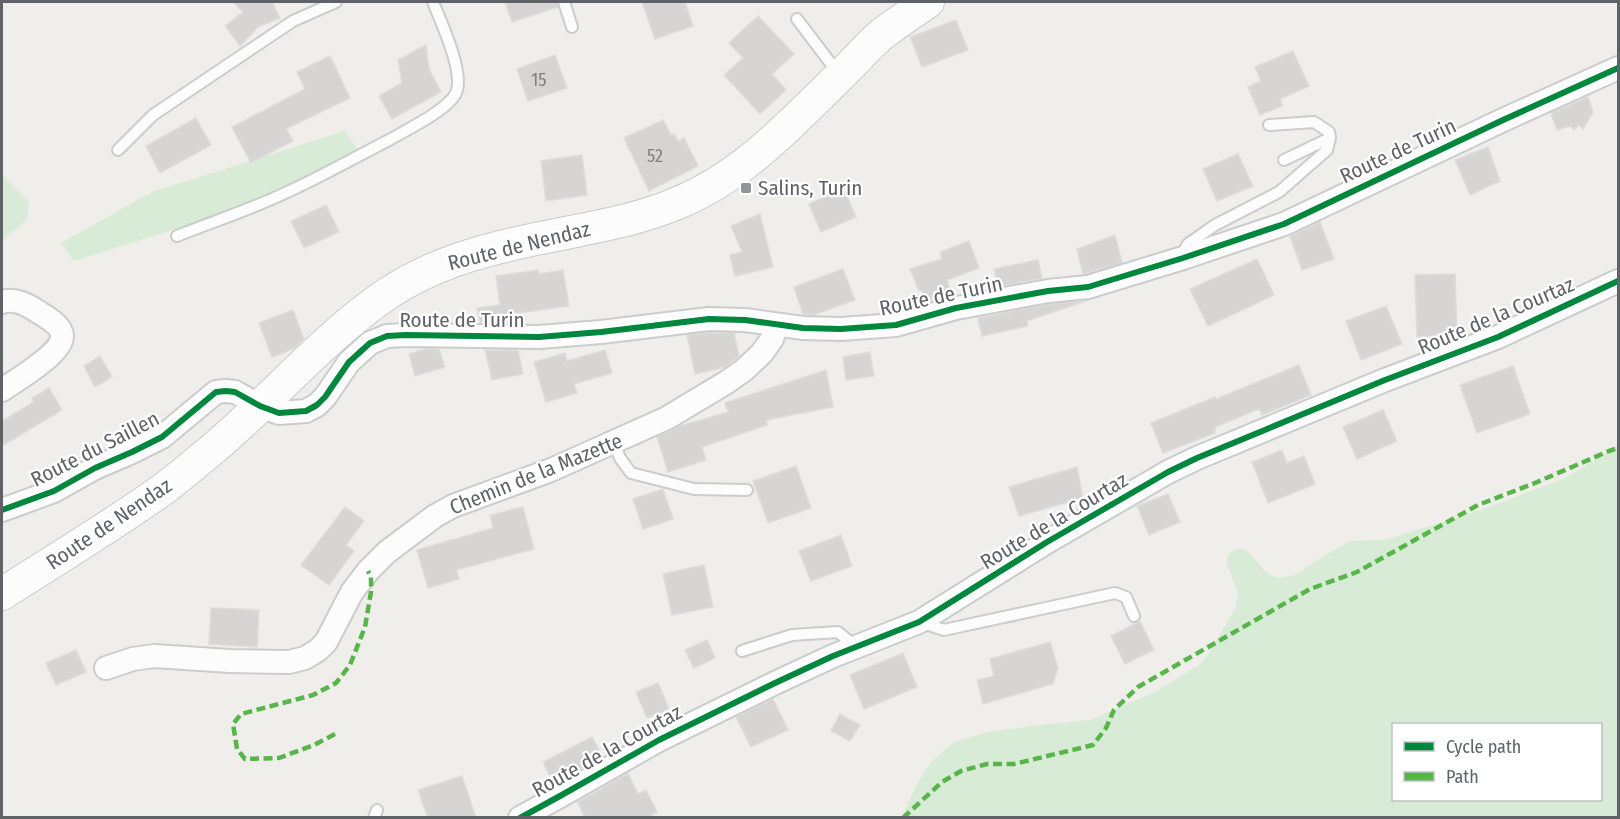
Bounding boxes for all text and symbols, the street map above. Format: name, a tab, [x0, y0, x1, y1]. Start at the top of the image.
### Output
house number: 15	[531, 69, 547, 91]
street label: Route de Turin	[1336, 113, 1460, 189]
house number: 52	[647, 145, 663, 167]
place label: Salins, Turin	[758, 175, 862, 201]
marker: Salins, Turin	[739, 181, 753, 195]
street label: Route de Nendaz	[445, 216, 593, 276]
street label: Route de Turin	[877, 270, 1005, 322]
street label: Route de la Courtaz	[1414, 271, 1578, 361]
street label: Route de Turin	[399, 307, 525, 333]
street label: Route du Saillen	[26, 405, 164, 493]
street label: Chemin de la Mazette	[446, 427, 626, 521]
street label: Route de la Courtaz	[976, 467, 1132, 575]
street label: Route de Nendaz	[41, 473, 177, 575]
street label: Route de la Courtaz	[528, 699, 686, 803]
legend	[1392, 723, 1602, 801]
text: Cycle path	[1446, 736, 1521, 758]
text: Path	[1446, 766, 1479, 788]

